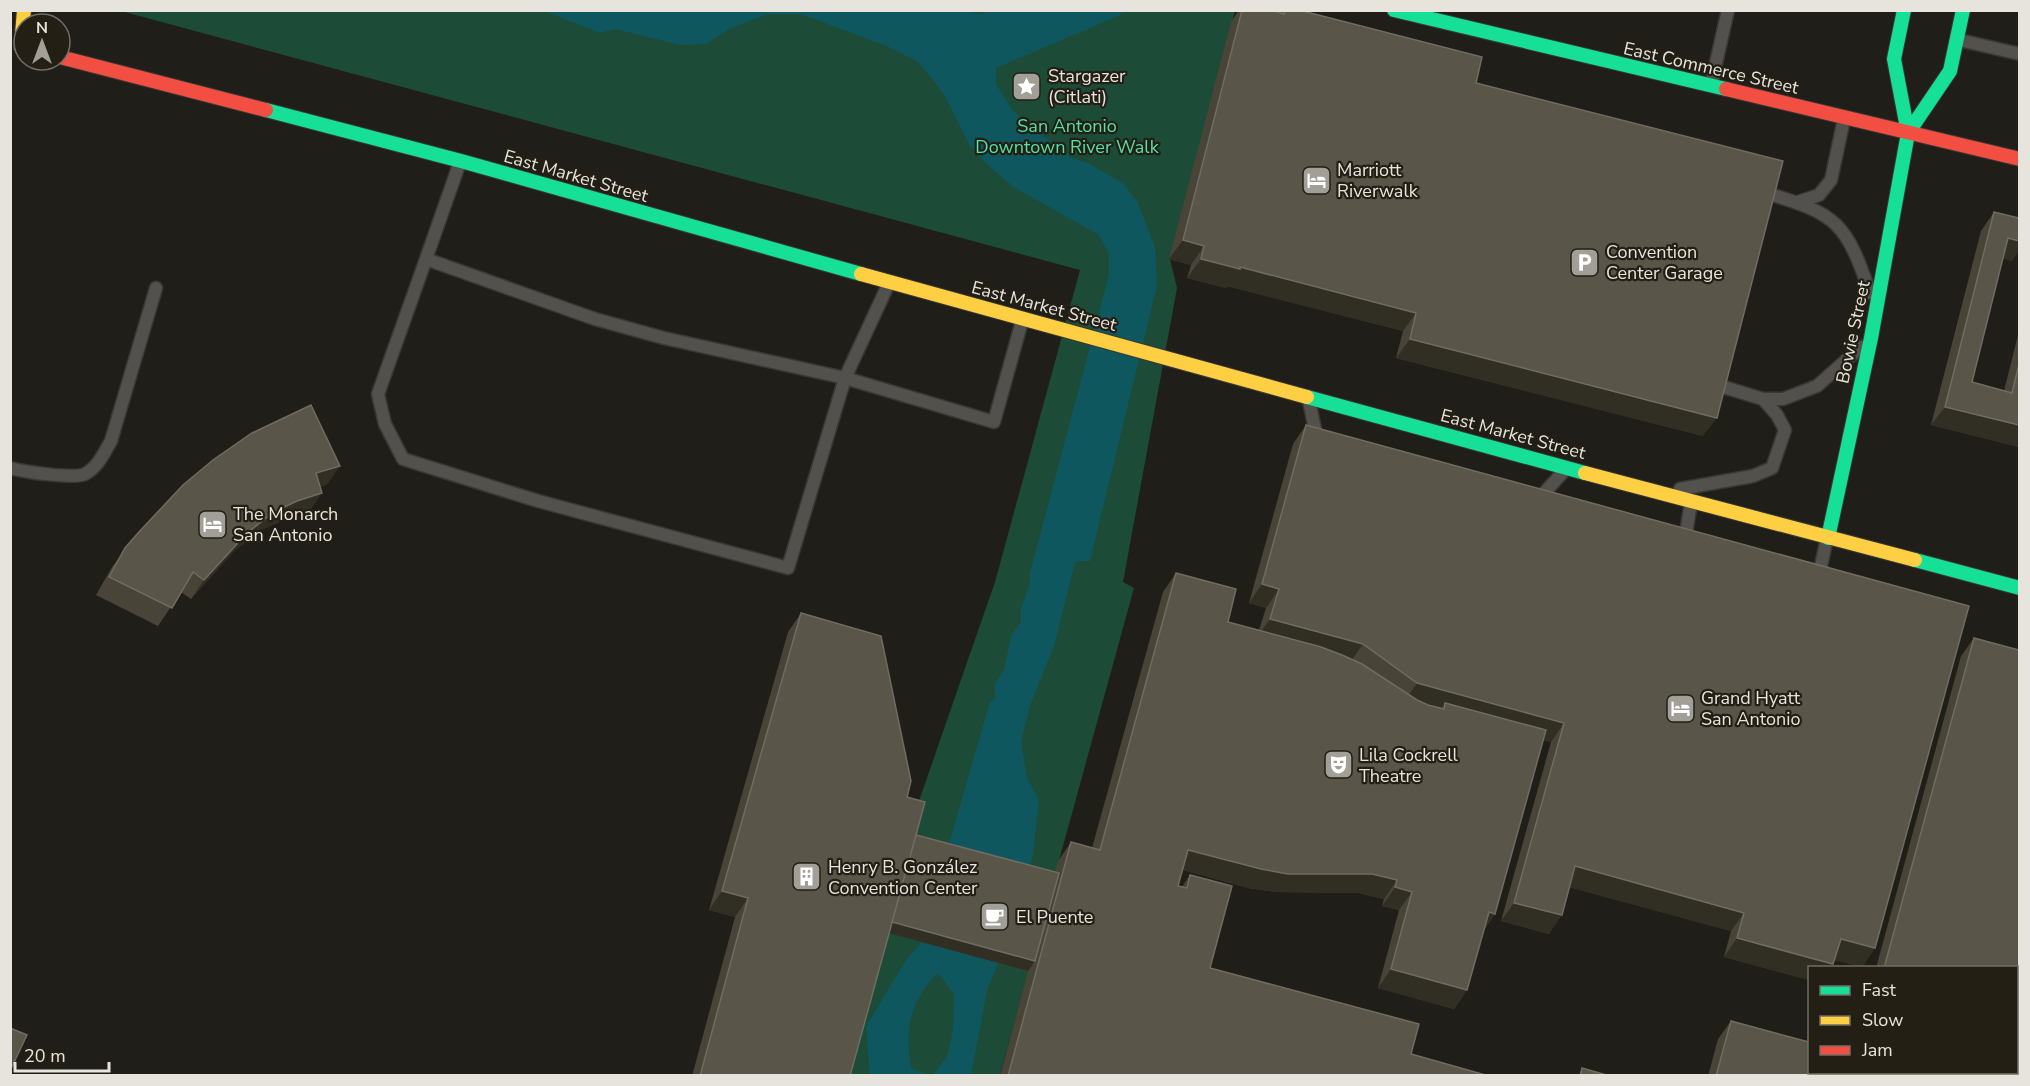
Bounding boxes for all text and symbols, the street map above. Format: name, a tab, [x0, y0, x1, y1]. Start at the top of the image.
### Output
north arrow	[12, 12, 72, 72]
text: N	[36, 17, 48, 39]
street label: East Commerce Street	[1621, 36, 1802, 100]
place label: Stargazer (Citlati)	[1048, 64, 1126, 109]
place icon: Stargazer (Citlati)	[1011, 70, 1043, 102]
park label: San Antonio Downtown River Walk	[975, 114, 1160, 159]
street label: East Market Street	[501, 144, 652, 208]
place label: Marriott Riverwalk	[1337, 158, 1419, 203]
hotel icon: Marriott Riverwalk	[1300, 164, 1332, 196]
place label: Convention Center Garage	[1606, 240, 1723, 285]
parking icon: Convention Center Garage	[1569, 246, 1601, 278]
street label: East Market Street	[969, 275, 1120, 337]
street label: Bowie Street	[1830, 278, 1876, 386]
street label: East Market Street	[1438, 403, 1589, 465]
place label: The Monarch San Antonio	[233, 502, 338, 547]
hotel icon: The Monarch San Antonio	[196, 508, 228, 540]
place label: Grand Hyatt San Antonio	[1701, 686, 1801, 731]
hotel icon: Grand Hyatt San Antonio	[1664, 692, 1696, 724]
place label: Lila Cockrell Theatre	[1359, 743, 1459, 788]
theatre icon: Lila Cockrell Theatre	[1322, 749, 1354, 781]
place label: Henry B. González Convention Center	[828, 855, 978, 900]
building icon: Henry B. González Convention Center	[791, 861, 823, 893]
cafe icon: El Puente	[979, 901, 1011, 933]
place label: El Puente	[1016, 905, 1093, 929]
legend	[1808, 966, 2018, 1074]
text: Fast	[1862, 978, 1897, 1002]
text: Slow	[1862, 1008, 1903, 1032]
scale bar	[15, 1035, 110, 1073]
text: Jam	[1861, 1038, 1893, 1062]
text: 20 m	[24, 1044, 66, 1068]

